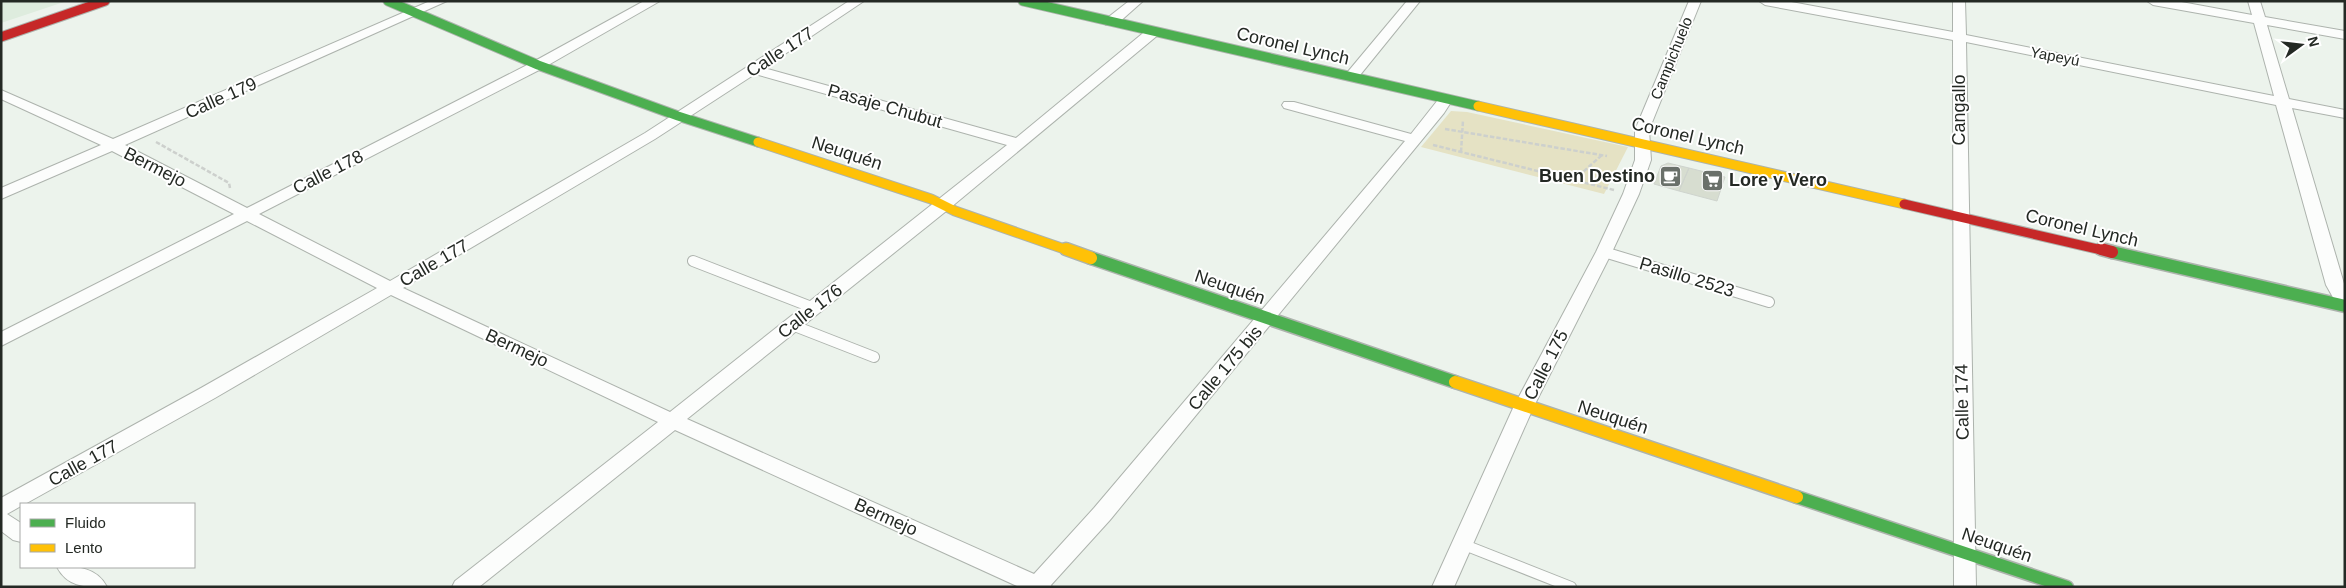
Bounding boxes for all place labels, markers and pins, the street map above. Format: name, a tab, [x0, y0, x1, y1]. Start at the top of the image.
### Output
cafe icon: Buen Destino	[1659, 164, 1683, 188]
place label: Buen Destino	[1539, 166, 1655, 186]
supermarket icon: Lore y Vero	[1701, 168, 1725, 192]
place label: Lore y Vero	[1729, 170, 1827, 190]

